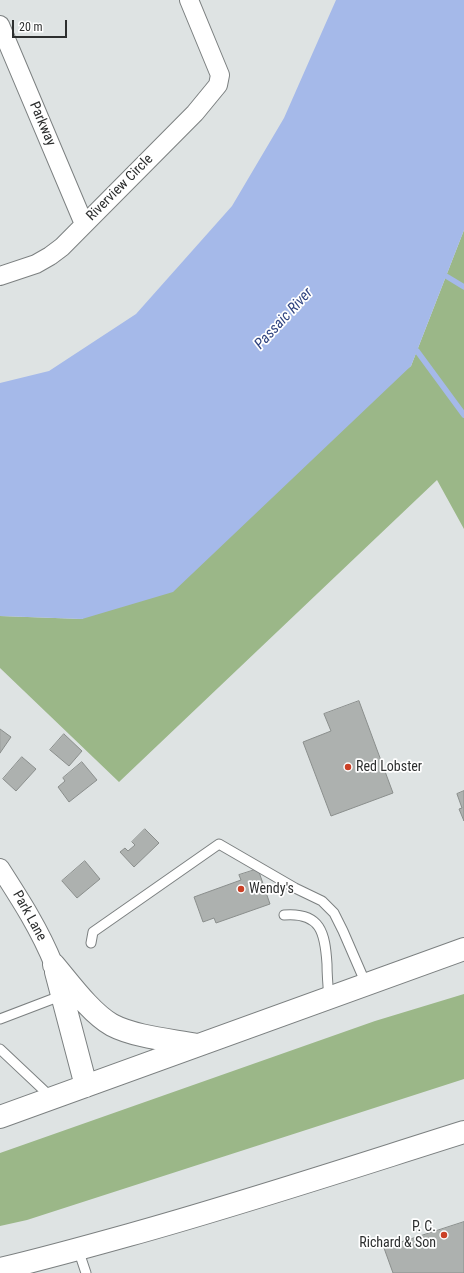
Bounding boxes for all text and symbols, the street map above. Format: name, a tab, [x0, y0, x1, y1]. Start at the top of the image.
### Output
scale bar	[14, 12, 69, 38]
text: 20 m	[19, 20, 43, 34]
street label: Parkway	[25, 99, 59, 149]
street label: Riverview Circle	[83, 151, 157, 225]
water label: Passaic River	[251, 285, 317, 353]
place label: Red Lobster	[356, 759, 422, 775]
marker: Red Lobster	[343, 762, 353, 772]
place label: Wendy's	[249, 881, 294, 897]
marker: Wendy's	[236, 884, 246, 894]
street label: Park Lane	[8, 888, 50, 944]
place label: P. C. Richard & Son	[359, 1219, 436, 1252]
marker: P. C. Richard & Son	[439, 1230, 449, 1240]

